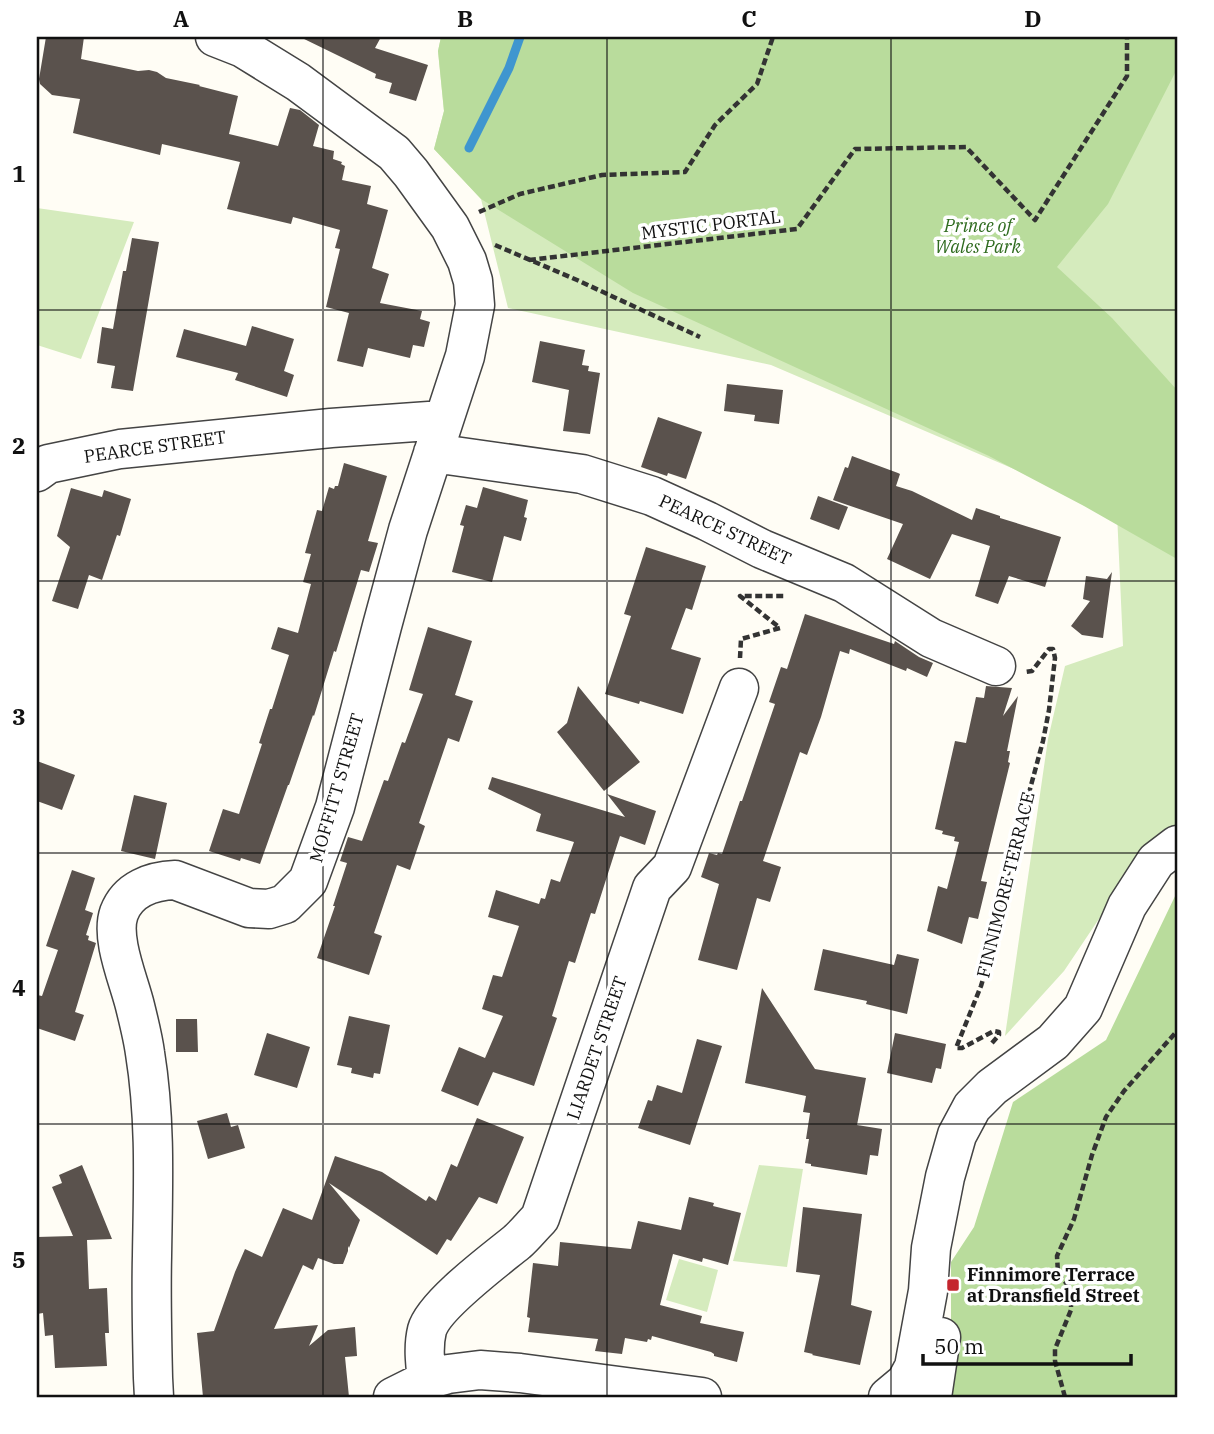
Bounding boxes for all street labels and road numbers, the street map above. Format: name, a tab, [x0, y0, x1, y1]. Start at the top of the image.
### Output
street label: MYSTIC PORTAL	[640, 205, 782, 244]
street label: PEARCE STREET	[82, 425, 228, 468]
street label: PEARCE STREET	[655, 489, 795, 570]
street label: MOFFITT STREET	[304, 710, 369, 865]
street label: FINNIMORE TERRACE	[971, 789, 1040, 980]
street label: LIARDET STREET	[561, 973, 632, 1123]

